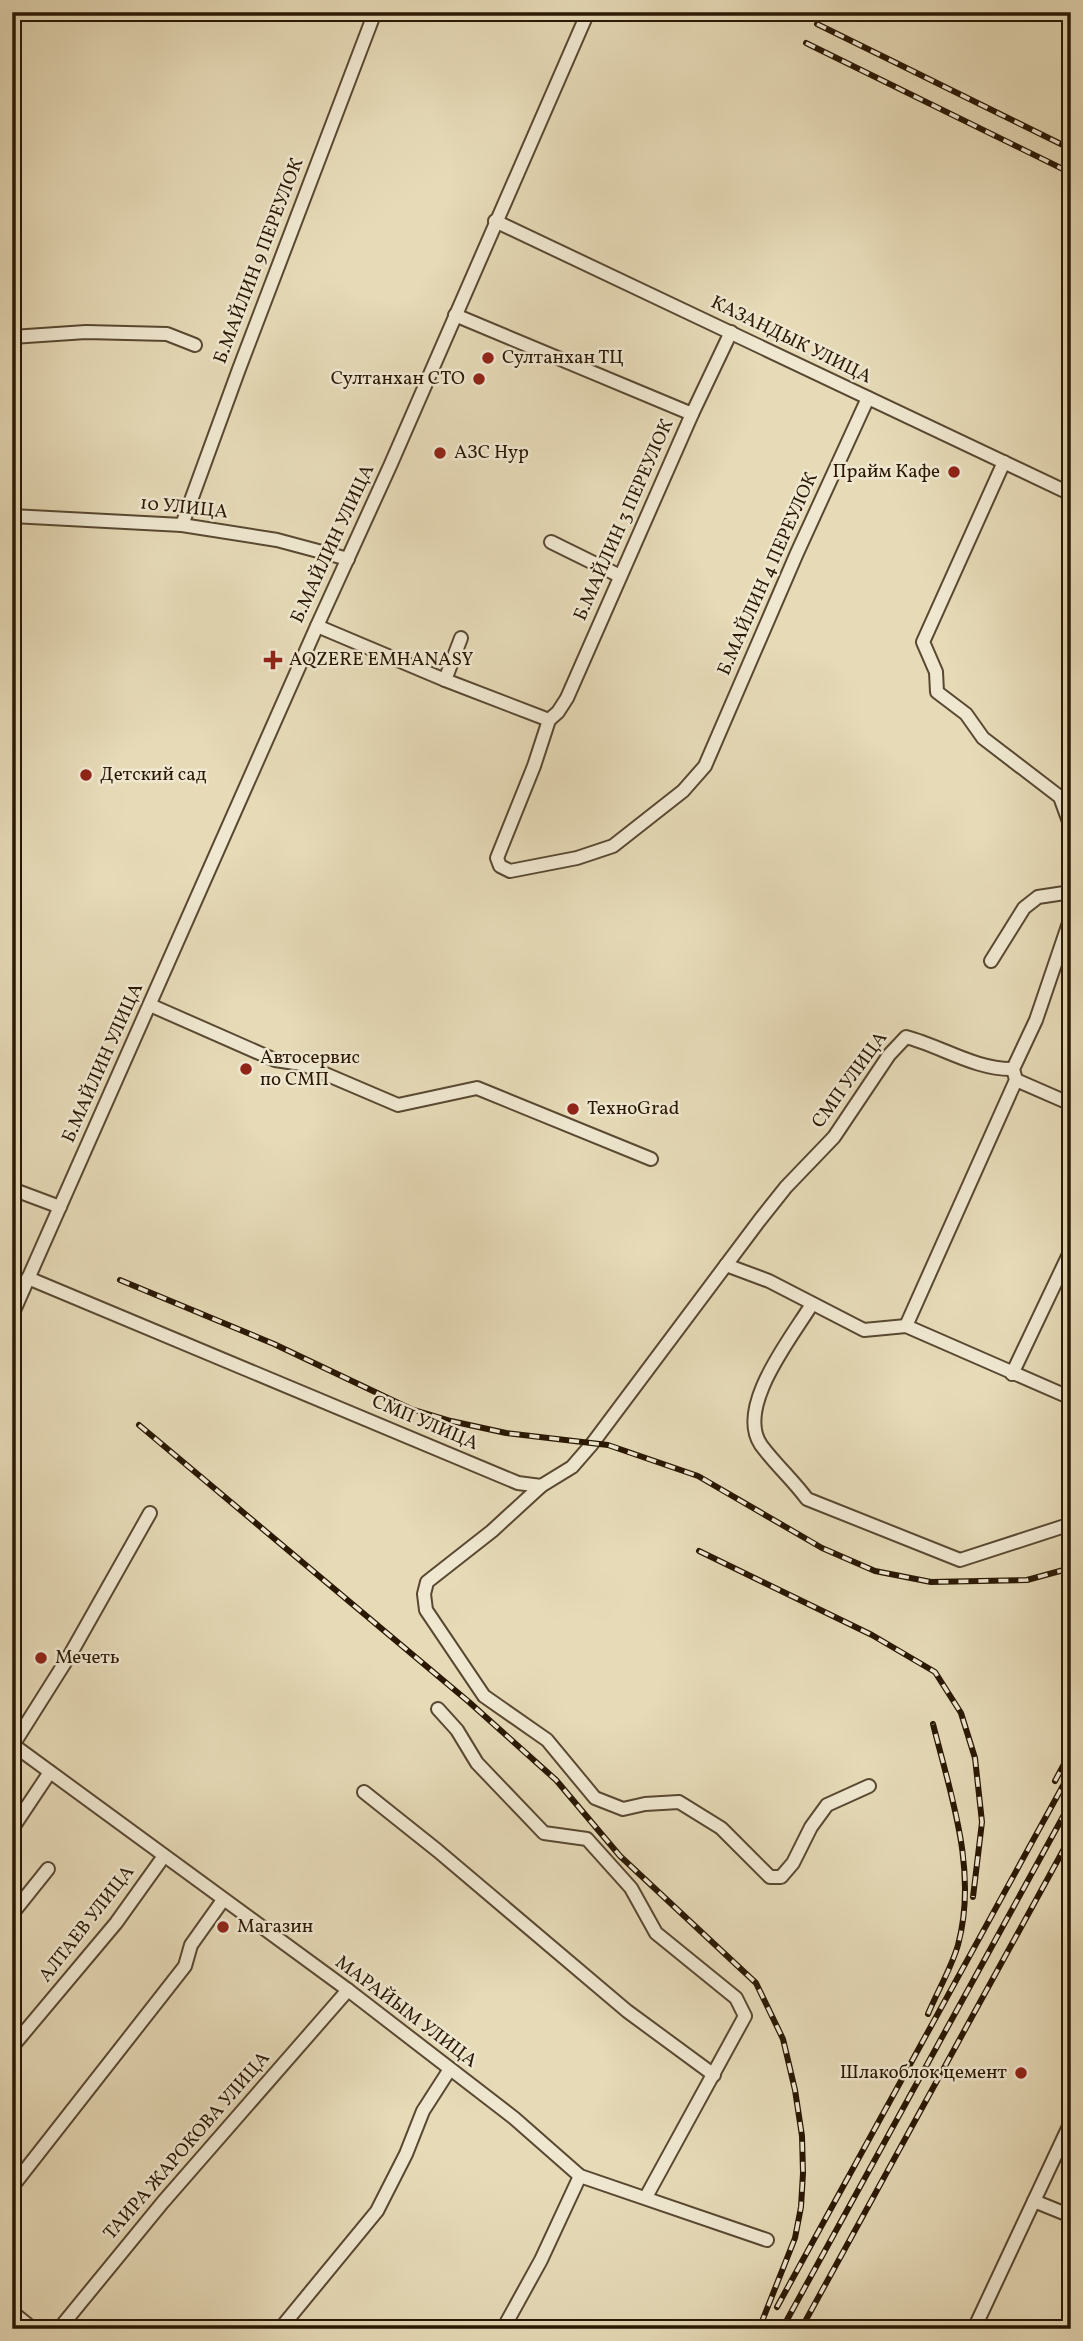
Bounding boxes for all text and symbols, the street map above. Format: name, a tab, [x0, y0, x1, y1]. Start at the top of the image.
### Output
street label: Б.МАЙЛИН 9 ПЕРЕУЛОК	[208, 154, 310, 368]
street label: КАЗАНДЫК УЛИЦА	[706, 290, 876, 390]
place label: Султанхан ТЦ	[502, 345, 624, 371]
marker: Султанхан ТЦ	[480, 350, 496, 366]
place label: Султанхан СТО	[331, 366, 465, 392]
marker: Султанхан СТО	[471, 371, 487, 387]
street label: Б.МАЙЛИН 3 ПЕРЕУЛОК	[568, 415, 680, 625]
place label: АЗС Нур	[454, 440, 529, 466]
marker: АЗС Нур	[432, 445, 448, 461]
place label: Прайм Кафе	[833, 459, 940, 485]
street label: Б.МАЙЛИН УЛИЦА	[285, 460, 381, 628]
marker: Прайм Кафе	[946, 464, 962, 480]
street label: Б.МАЙЛИН 4 ПЕРЕУЛОК	[711, 468, 825, 680]
street label: 10 УЛИЦА	[139, 490, 229, 526]
place label: AQZERE EMHANASY	[289, 647, 474, 673]
marker: AQZERE EMHANASY	[263, 650, 283, 670]
place label: Детский сад	[100, 762, 207, 788]
marker: Детский сад	[78, 767, 94, 783]
street label: Б.МАЙЛИН УЛИЦА	[56, 979, 150, 1147]
street label: СМП УЛИЦА	[806, 1026, 894, 1134]
place label: Автосервис по СМП	[260, 1045, 360, 1093]
marker: Автосервис по СМП	[238, 1061, 254, 1077]
place label: ТехноGrad	[587, 1096, 679, 1122]
marker: ТехноGrad	[565, 1101, 581, 1117]
street label: СМП УЛИЦА	[368, 1389, 482, 1457]
place label: Мечеть	[55, 1645, 120, 1671]
marker: Мечеть	[33, 1650, 49, 1666]
street label: АЛТАЕВ УЛИЦА	[33, 1860, 141, 1988]
place label: Магазин	[237, 1914, 313, 1940]
marker: Магазин	[215, 1919, 231, 1935]
street label: МАРАЙЫМ УЛИЦА	[329, 1950, 483, 2074]
street label: ТАИРА ЖАРОКОВА УЛИЦА	[98, 2046, 276, 2246]
place label: Шлакоблок цемент	[840, 2060, 1007, 2086]
marker: Шлакоблок цемент	[1013, 2065, 1029, 2081]

